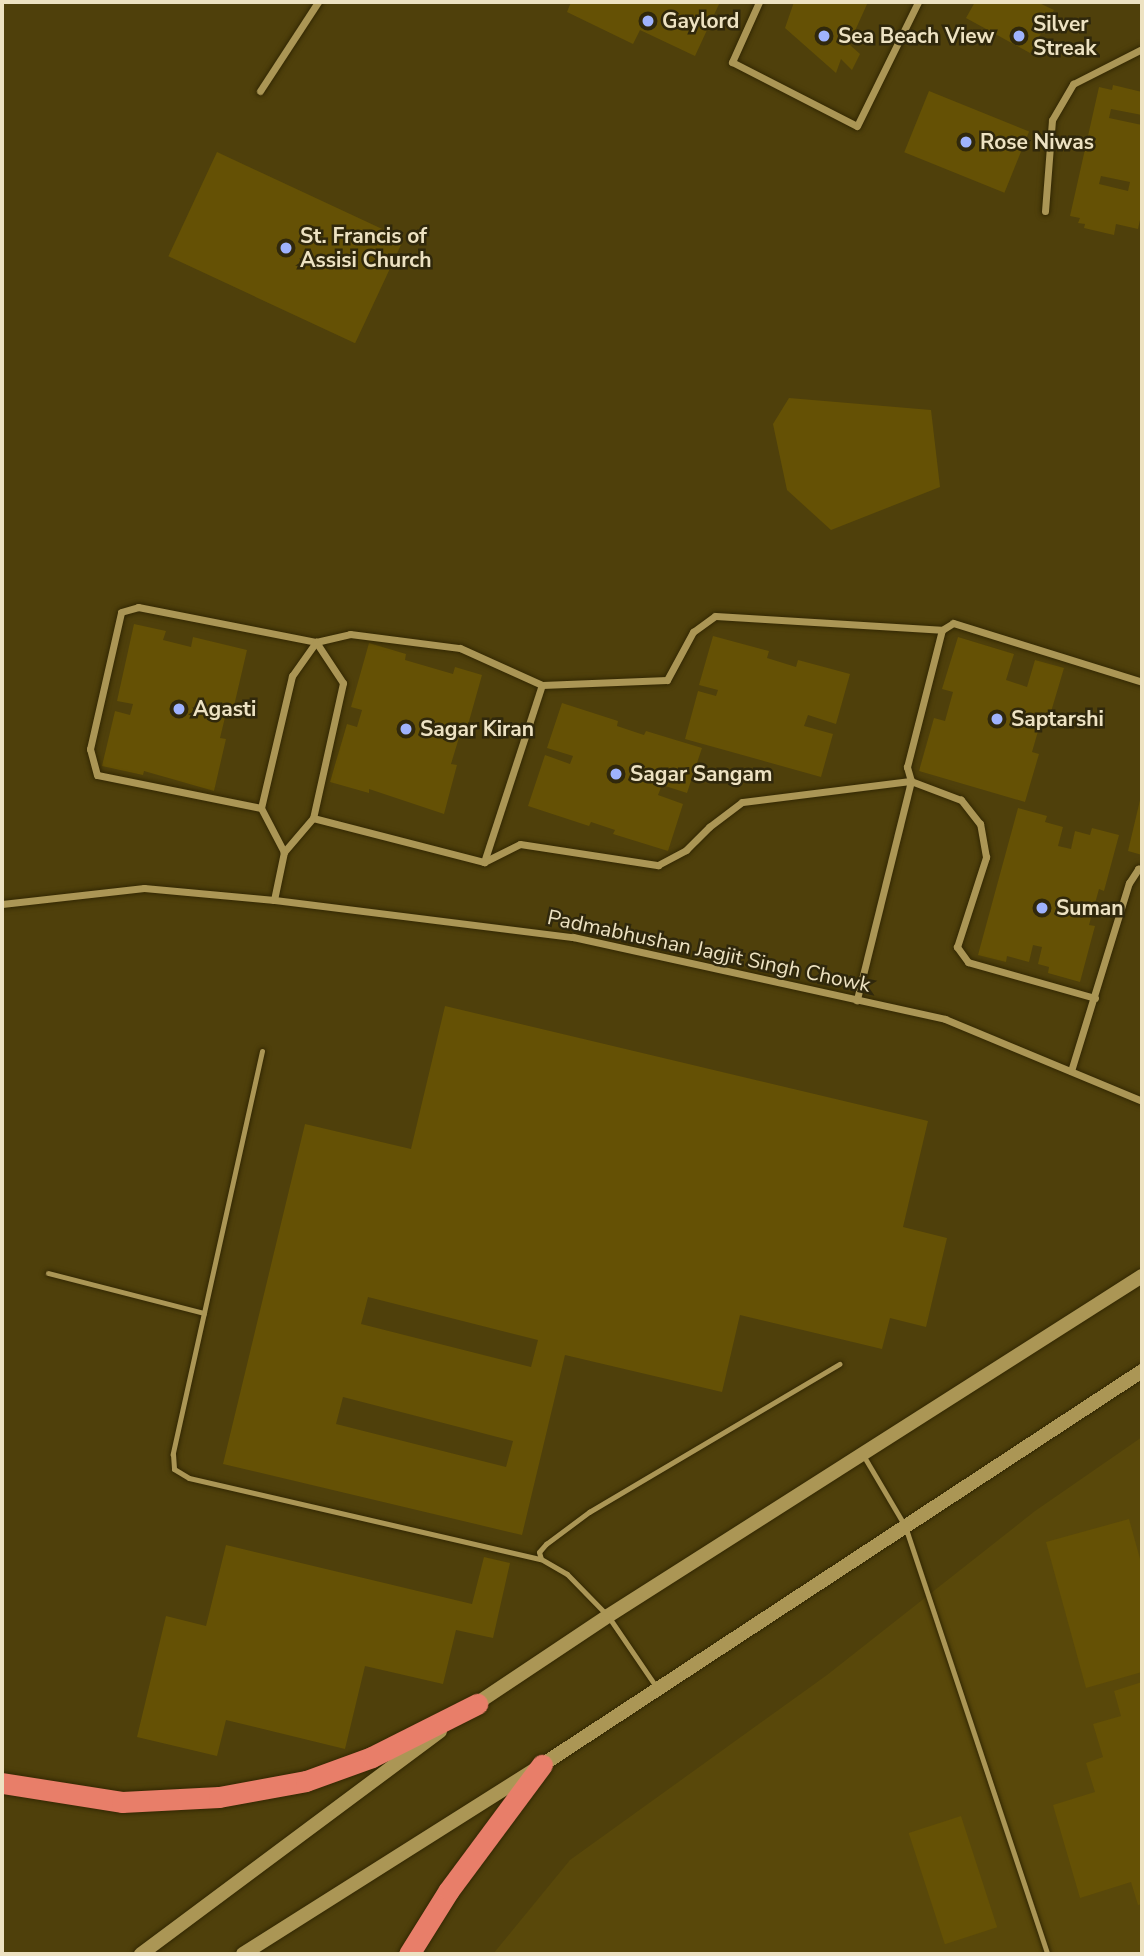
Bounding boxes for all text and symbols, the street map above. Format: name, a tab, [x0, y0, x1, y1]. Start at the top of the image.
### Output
place label: Gaylord	[662, 8, 739, 34]
place label: Silver Streak	[1033, 11, 1096, 61]
marker: Gaylord	[640, 13, 656, 29]
place label: Sea Beach View	[838, 23, 994, 49]
marker: Sea Beach View	[816, 28, 832, 44]
marker: Silver Streak	[1011, 28, 1027, 44]
place label: Rose Niwas	[980, 129, 1094, 155]
marker: Rose Niwas	[958, 134, 974, 150]
place label: St. Francis of Assisi Church	[300, 223, 432, 273]
marker: St. Francis of Assisi Church	[278, 240, 294, 256]
place label: Agasti	[193, 696, 256, 722]
marker: Agasti	[171, 701, 187, 717]
place label: Saptarshi	[1011, 706, 1104, 732]
marker: Saptarshi	[989, 711, 1005, 727]
place label: Sagar Kiran	[420, 716, 534, 742]
marker: Sagar Kiran	[398, 721, 414, 737]
place label: Sagar Sangam	[630, 761, 772, 787]
marker: Sagar Sangam	[608, 766, 624, 782]
place label: Suman	[1056, 895, 1124, 921]
marker: Suman	[1034, 900, 1050, 916]
street label: Padmabhushan Jagjit Singh Chowk	[545, 904, 873, 998]

